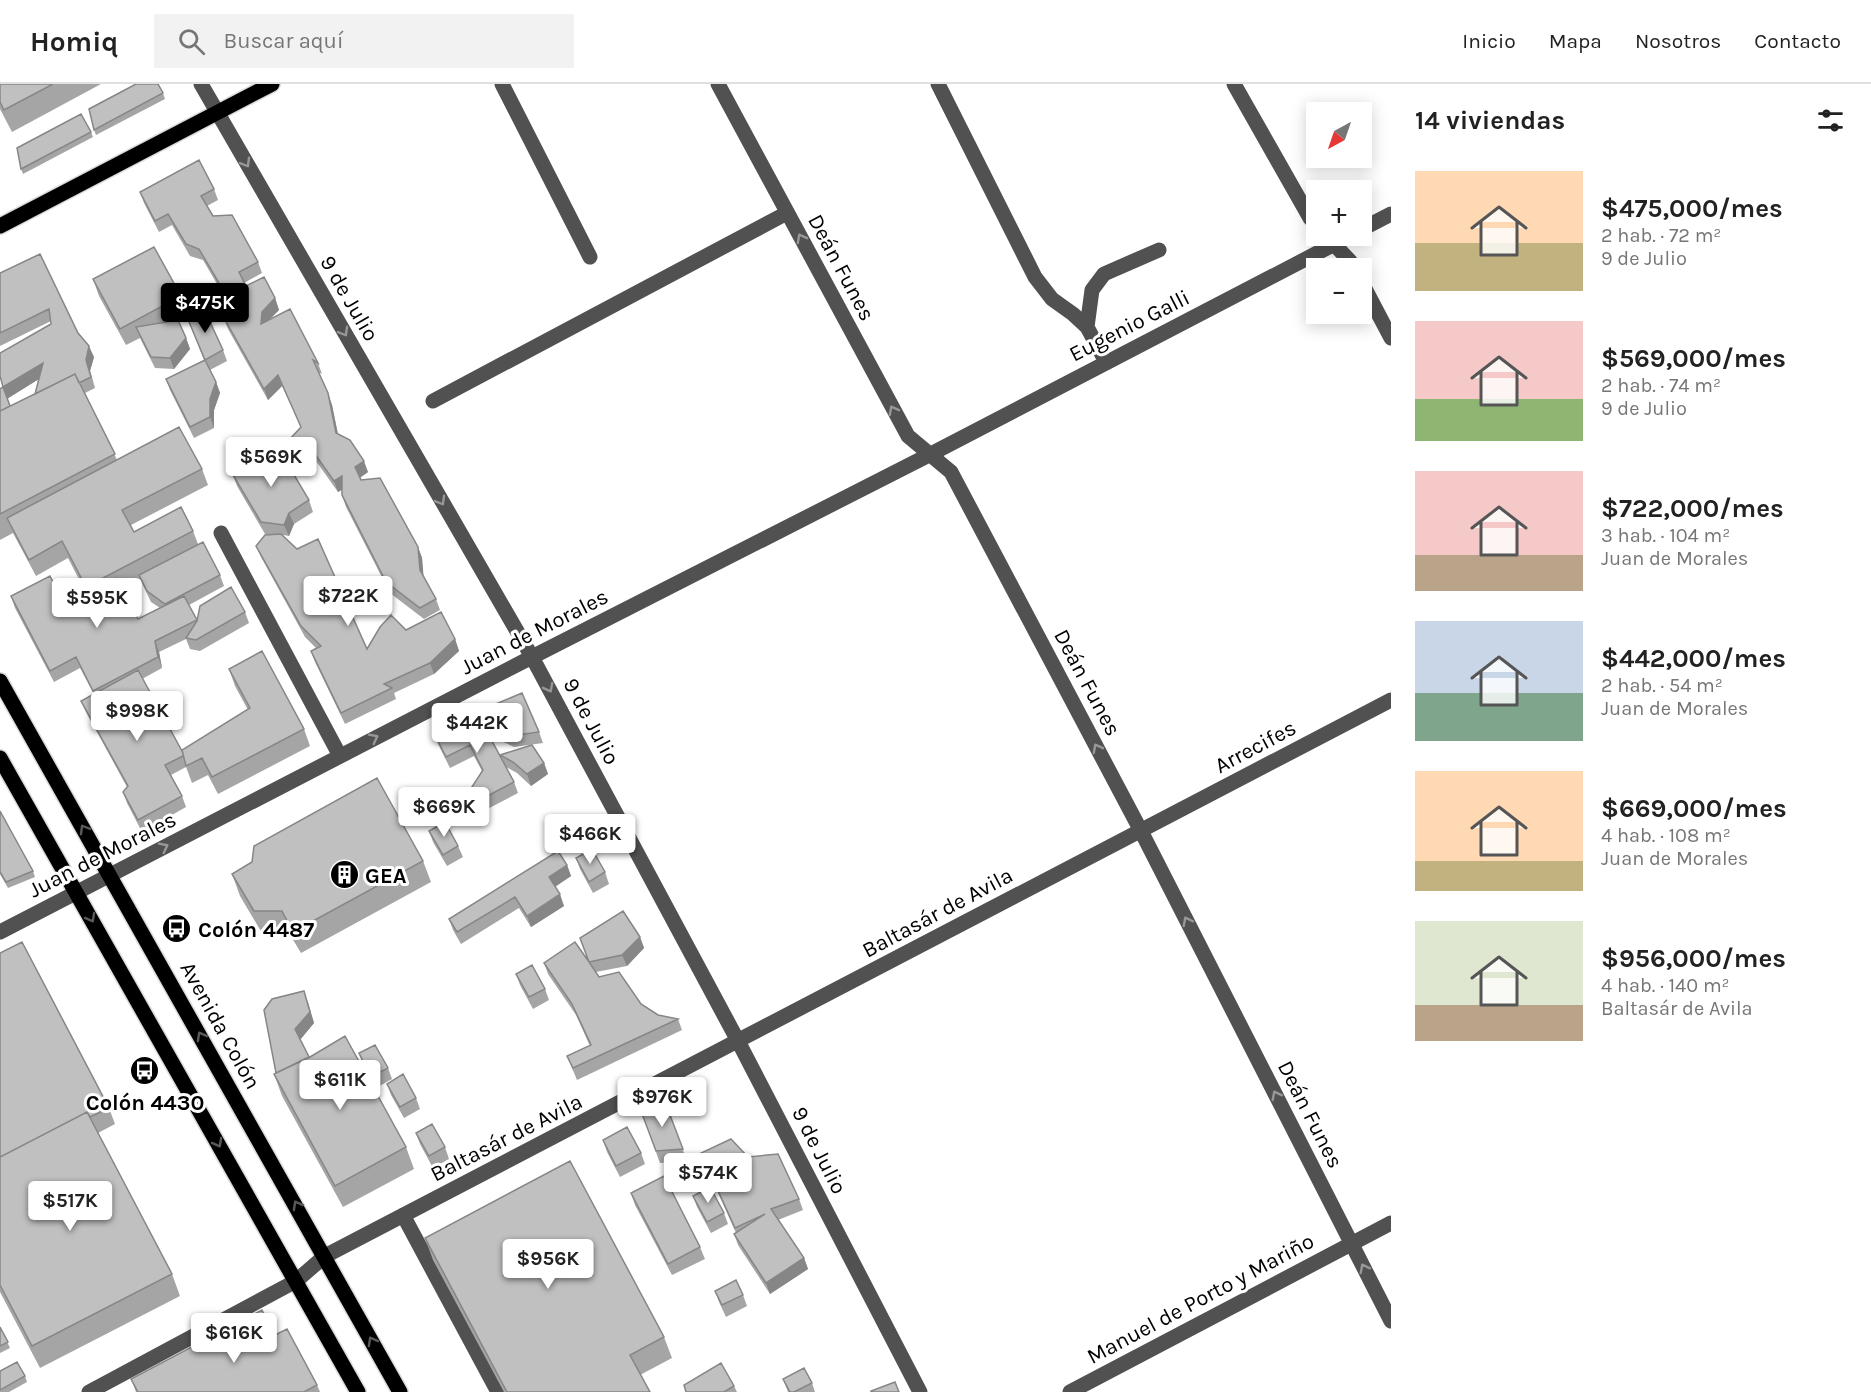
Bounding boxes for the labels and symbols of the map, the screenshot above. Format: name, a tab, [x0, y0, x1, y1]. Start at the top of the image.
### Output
north arrow	[1306, 102, 1372, 168]
one-way arrow	[239, 157, 250, 167]
street label: Deán Funes	[802, 210, 880, 325]
one-way arrow	[797, 234, 808, 244]
street label: 9 de Julio	[314, 251, 384, 346]
pin: $475K	[163, 283, 247, 334]
street label: Eugenio Galli	[1065, 284, 1194, 367]
one-way arrow	[337, 326, 348, 336]
one-way arrow	[889, 406, 900, 416]
pin: $569K	[229, 437, 313, 488]
one-way arrow	[434, 495, 446, 505]
pin: $722K	[306, 576, 390, 627]
pin: $595K	[55, 578, 139, 629]
street label: Juan de Morales	[456, 584, 613, 680]
street label: Deán Funes	[1048, 625, 1126, 740]
street label: 9 de Julio	[557, 674, 625, 769]
one-way arrow	[542, 682, 553, 692]
pin: $998K	[95, 691, 179, 742]
pin: $442K	[435, 703, 519, 754]
street label: Arrecifes	[1210, 715, 1300, 779]
one-way arrow	[368, 734, 379, 745]
one-way arrow	[1093, 744, 1104, 754]
pin: $669K	[402, 787, 486, 838]
street label: Juan de Morales	[24, 807, 181, 903]
pin: $466K	[548, 814, 632, 865]
one-way arrow	[80, 825, 92, 835]
one-way arrow	[158, 843, 168, 854]
building icon: GEA	[328, 859, 360, 891]
street label: Baltasár de Avila	[858, 862, 1017, 964]
place label: GEA	[365, 863, 407, 889]
one-way arrow	[84, 912, 95, 923]
bus stop icon: Colón 4487	[161, 913, 193, 945]
place label: Colón 4487	[198, 917, 314, 943]
one-way arrow	[1183, 917, 1194, 928]
street label: Avenida Colón	[174, 957, 266, 1094]
one-way arrow	[197, 1031, 208, 1042]
bus stop icon: Colón 4430	[129, 1054, 161, 1086]
street label: Deán Funes	[1272, 1056, 1348, 1172]
pin: $611K	[298, 1060, 382, 1111]
pin: $976K	[620, 1077, 704, 1128]
street label: Baltasár de Avila	[426, 1088, 587, 1187]
place label: Colón 4430	[86, 1090, 204, 1116]
one-way arrow	[1271, 1090, 1283, 1101]
street label: 9 de Julio	[786, 1102, 852, 1198]
one-way arrow	[211, 1137, 222, 1147]
pin: $574K	[666, 1153, 750, 1204]
pin: $517K	[28, 1181, 112, 1232]
one-way arrow	[293, 1201, 304, 1212]
street label: Manuel de Porto y Mariño	[1083, 1228, 1318, 1370]
pin: $956K	[506, 1239, 590, 1290]
one-way arrow	[1360, 1264, 1372, 1275]
pin: $616K	[192, 1313, 276, 1364]
one-way arrow	[368, 1337, 379, 1347]

